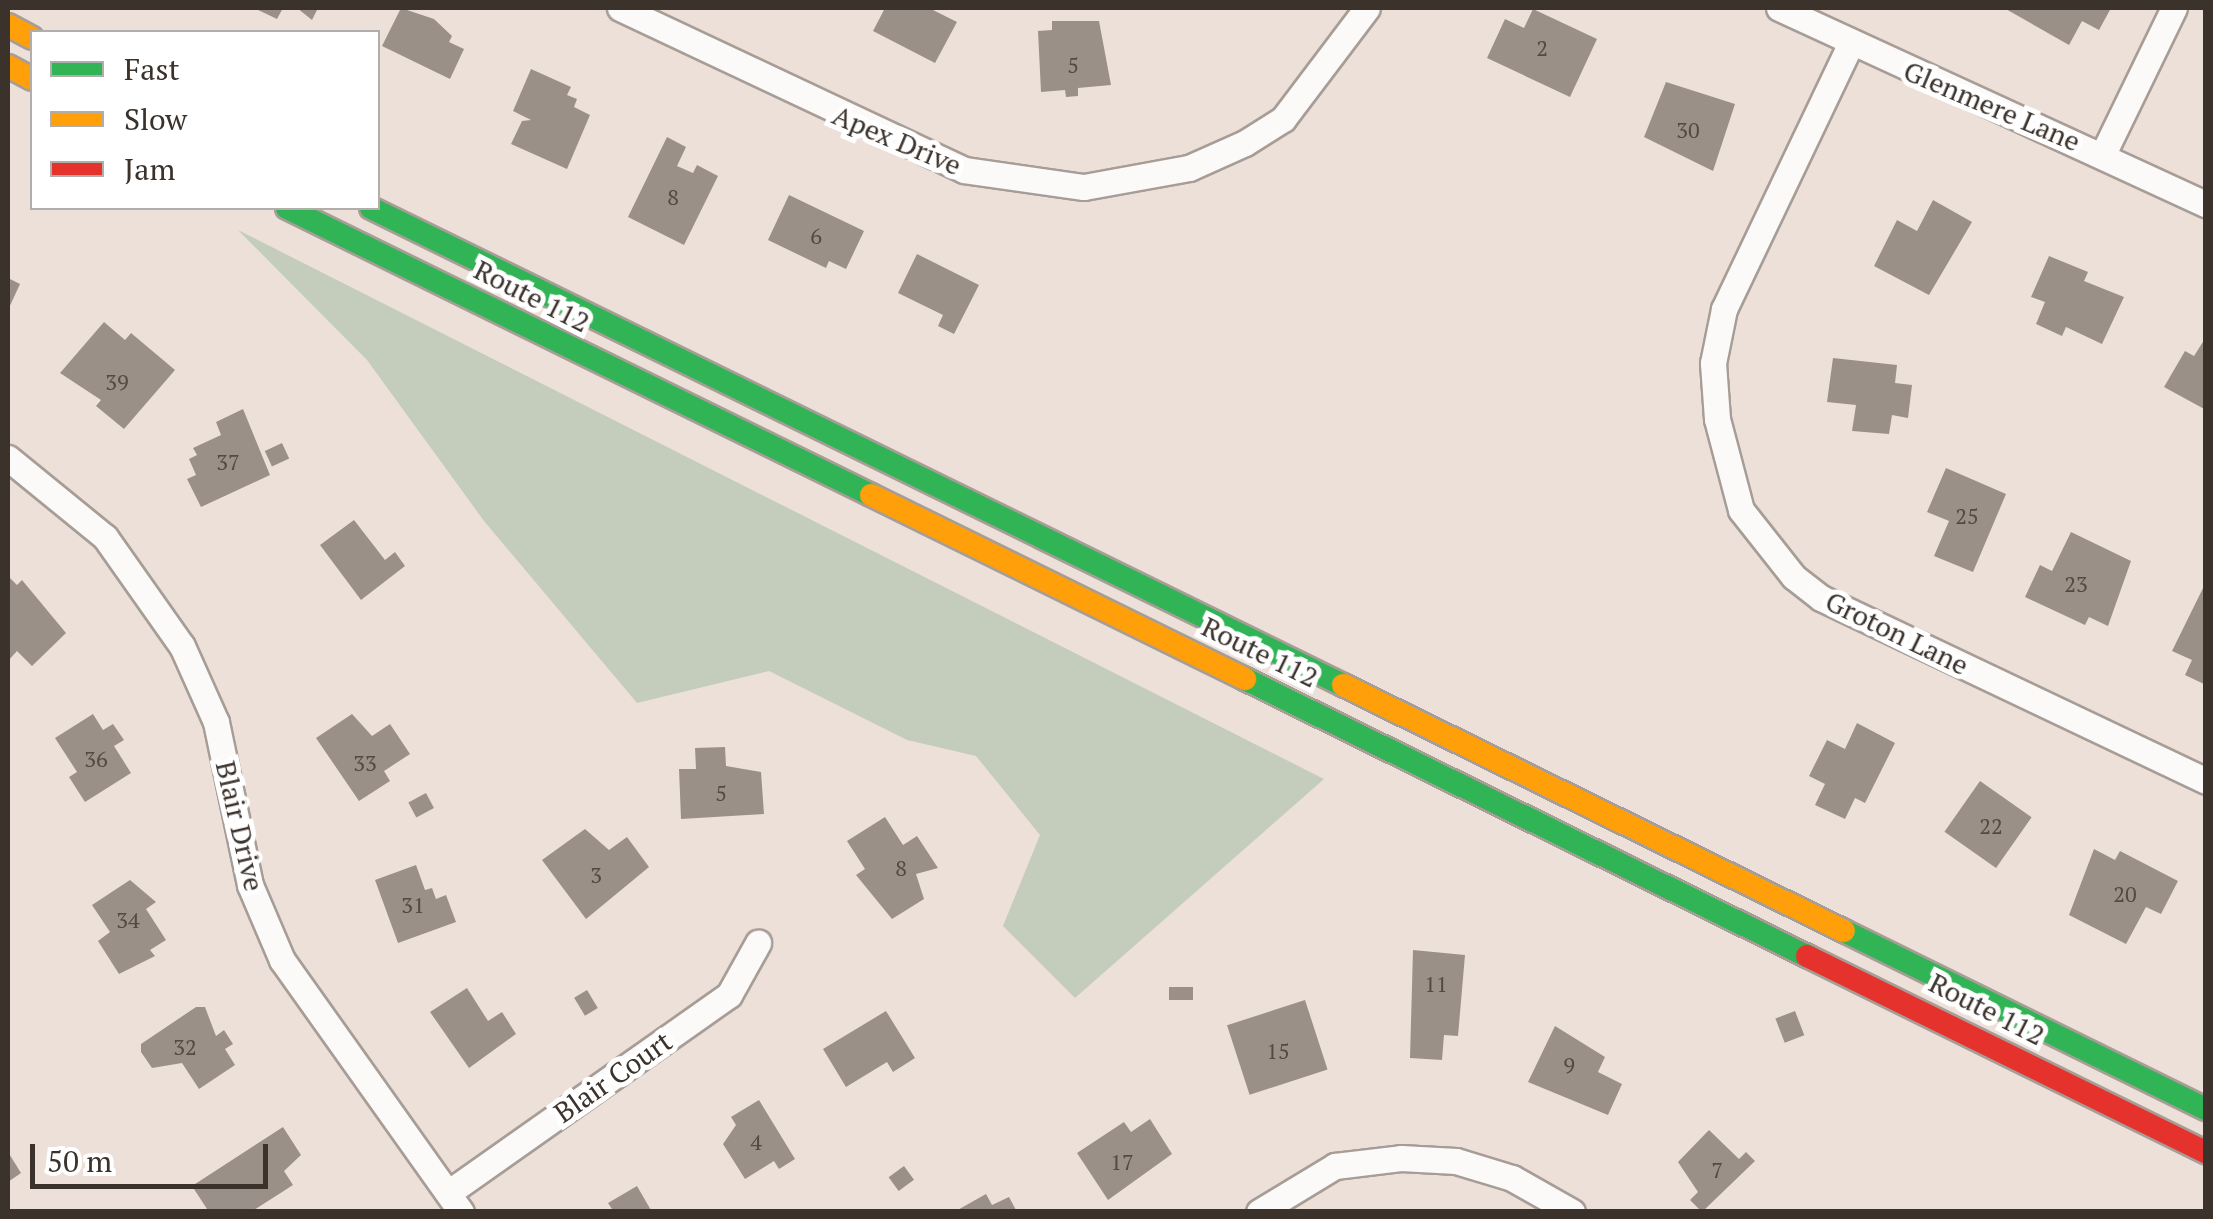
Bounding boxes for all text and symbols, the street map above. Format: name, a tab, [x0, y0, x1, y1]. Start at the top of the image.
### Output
legend	[30, 30, 380, 210]
house number: 2	[1536, 35, 1548, 61]
text: Fast	[124, 49, 180, 89]
house number: 5	[1067, 52, 1079, 78]
street label: Glenmere Lane	[1899, 54, 2085, 158]
street label: Apex Drive	[828, 98, 966, 182]
text: Slow	[124, 99, 187, 139]
house number: 30	[1676, 117, 1700, 143]
text: Jam	[124, 149, 175, 189]
house number: 8	[667, 184, 679, 210]
house number: 6	[810, 223, 822, 249]
street label: Route 112	[469, 253, 595, 339]
house number: 39	[105, 369, 129, 395]
house number: 37	[216, 449, 240, 475]
house number: 25	[1955, 503, 1979, 529]
house number: 23	[2064, 571, 2088, 597]
street label: Groton Lane	[1820, 584, 1974, 682]
street label: Route 112	[1197, 610, 1323, 694]
house number: 36	[84, 746, 108, 772]
house number: 33	[353, 750, 377, 776]
street label: Blair Drive	[209, 758, 271, 894]
house number: 5	[715, 780, 727, 806]
house number: 22	[1979, 813, 2003, 839]
house number: 8	[895, 855, 907, 881]
house number: 3	[590, 862, 602, 888]
house number: 20	[2113, 881, 2137, 907]
house number: 31	[401, 892, 425, 918]
house number: 34	[116, 907, 140, 933]
street label: Route 112	[1924, 966, 2050, 1052]
house number: 11	[1424, 971, 1448, 997]
street label: Blair Court	[548, 1024, 678, 1130]
house number: 32	[173, 1034, 197, 1060]
house number: 15	[1266, 1038, 1290, 1064]
house number: 9	[1563, 1052, 1575, 1078]
scale bar	[35, 1124, 272, 1186]
house number: 4	[750, 1129, 762, 1155]
text: 50 m	[47, 1141, 112, 1181]
house number: 17	[1110, 1149, 1134, 1175]
house number: 7	[1711, 1157, 1723, 1183]

